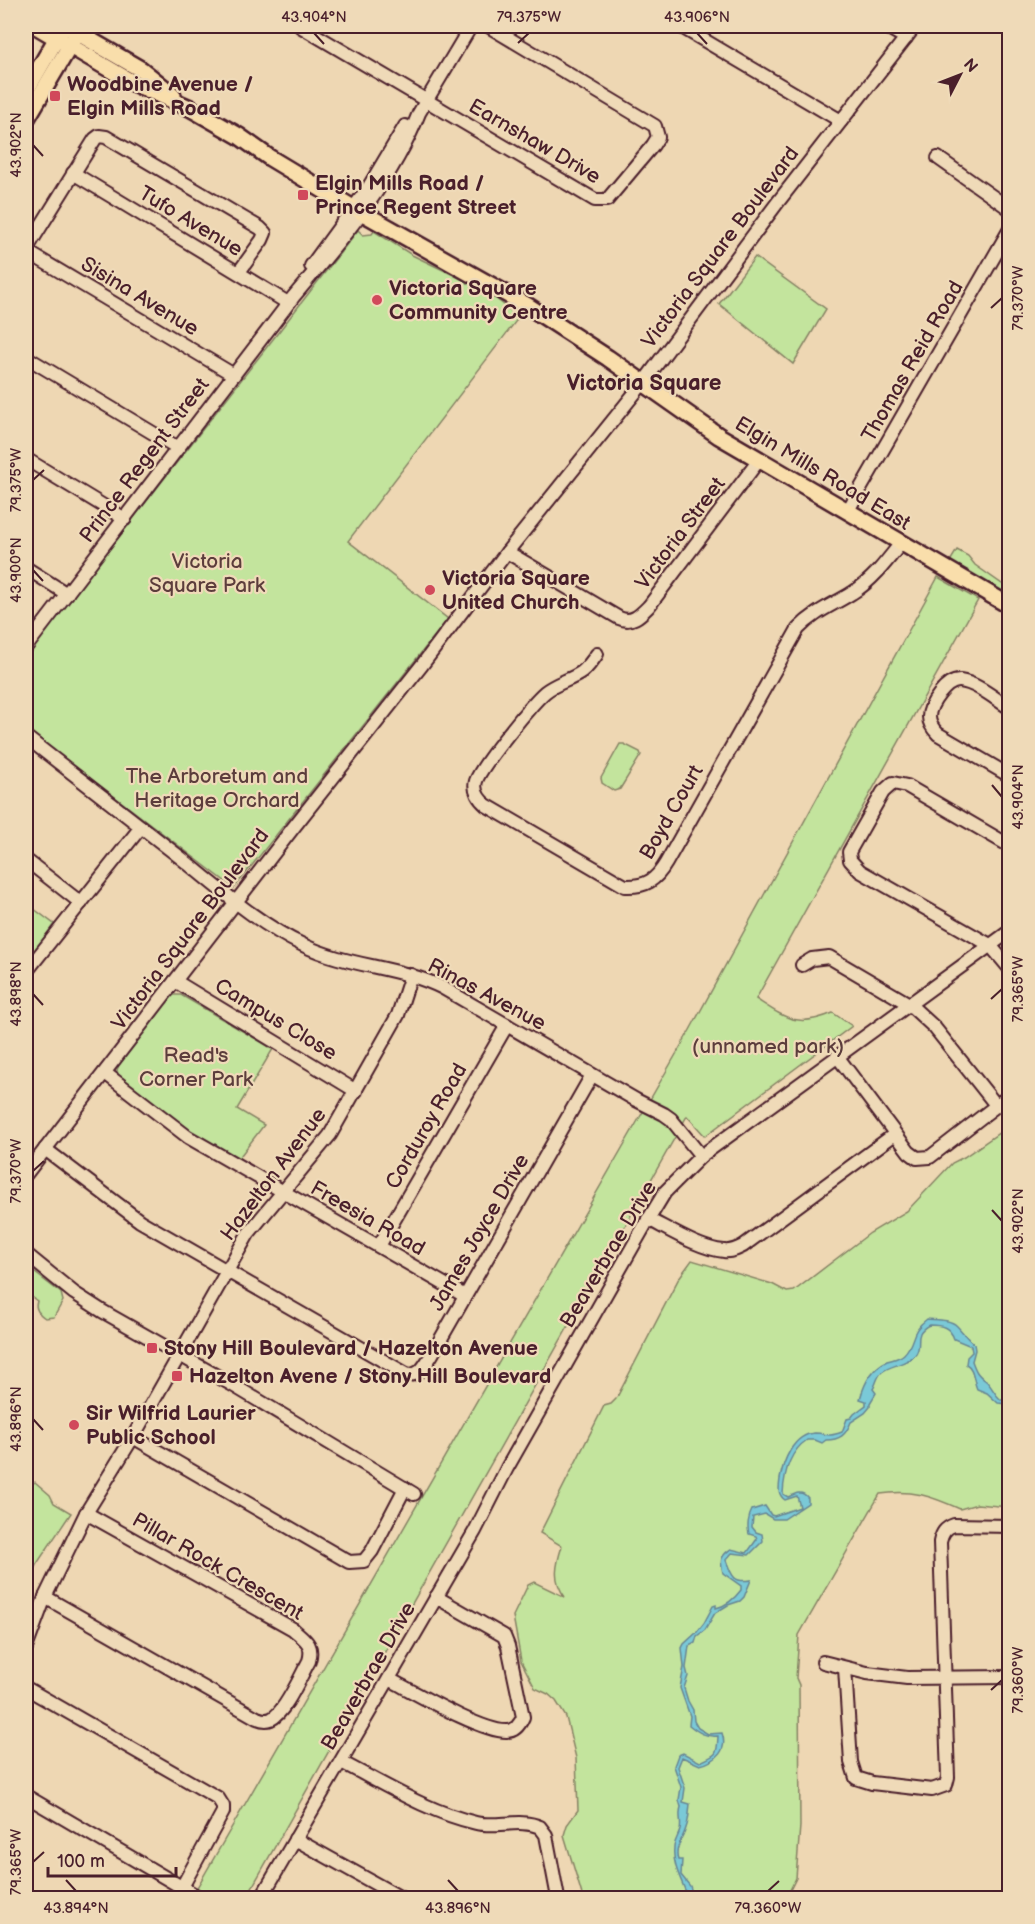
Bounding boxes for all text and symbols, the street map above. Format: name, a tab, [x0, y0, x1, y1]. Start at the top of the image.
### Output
text: 43.904°N	[281, 8, 347, 27]
text: 79.375°W	[497, 8, 562, 27]
text: 43.906°N	[664, 8, 730, 27]
north arrow	[930, 45, 990, 105]
text: N	[959, 55, 981, 77]
place label: Woodbine Avenue / Elgin Mills Road	[67, 72, 254, 121]
marker: Woodbine Avenue / Elgin Mills Road	[48, 89, 62, 103]
street label: Earnshaw Drive	[464, 94, 605, 189]
text: 43.902°N	[7, 112, 26, 178]
street label: Victoria Square Boulevard	[636, 142, 804, 353]
place label: Elgin Mills Road / Prince Regent Street	[315, 171, 516, 220]
street label: Tufo Avenue	[134, 181, 247, 262]
marker: Elgin Mills Road / Prince Regent Street	[296, 188, 310, 202]
street label: Sisina Avenue	[76, 252, 203, 341]
text: 79.370°W	[1009, 265, 1028, 330]
place label: Victoria Square Community Centre	[389, 276, 568, 325]
street label: Thomas Reid Road	[856, 276, 969, 446]
marker: Victoria Square Community Centre	[370, 293, 384, 307]
district label: Victoria Square	[567, 370, 721, 397]
street label: Prince Regent Street	[74, 372, 215, 548]
street label: Elgin Mills Road East	[730, 411, 916, 536]
text: 79.375°W	[7, 447, 26, 512]
street label: Victoria Street	[630, 472, 731, 594]
text: 43.900°N	[7, 537, 26, 603]
park label: Victoria Square Park	[149, 549, 266, 598]
place label: Victoria Square United Church	[442, 566, 590, 615]
marker: Victoria Square United Church	[423, 583, 437, 597]
street label: Boyd Court	[634, 760, 709, 864]
park label: The Arboretum and Heritage Orchard	[126, 764, 308, 813]
text: 43.904°N	[1009, 764, 1028, 830]
street label: Victoria Square Boulevard	[106, 824, 274, 1035]
street label: Rinas Avenue	[423, 953, 550, 1036]
text: 79.365°W	[1009, 956, 1028, 1022]
text: 43.898°N	[7, 961, 26, 1027]
street label: Campus Close	[210, 973, 341, 1066]
park label: (unnamed park)	[692, 1034, 844, 1059]
park label: Read's Corner Park	[139, 1043, 254, 1092]
street label: Corduroy Road	[380, 1059, 473, 1194]
street label: Hazelton Avenue	[215, 1103, 331, 1246]
text: 79.370°W	[7, 1138, 26, 1203]
street label: James Joyce Drive	[424, 1149, 535, 1315]
street label: Freesia Road	[306, 1176, 430, 1261]
street label: Beaverbrae Drive	[555, 1176, 662, 1332]
text: 43.902°N	[1009, 1188, 1028, 1254]
place label: Stony Hill Boulevard / Hazelton Avenue	[164, 1336, 538, 1361]
marker: Stony Hill Boulevard / Hazelton Avenue	[145, 1341, 159, 1355]
place label: Hazelton Avene / Stony Hill Boulevard	[189, 1364, 551, 1389]
marker: Hazelton Avene / Stony Hill Boulevard	[170, 1369, 184, 1383]
text: 43.896°N	[7, 1386, 26, 1452]
place label: Sir Wilfrid Laurier Public School	[86, 1401, 256, 1450]
marker: Sir Wilfrid Laurier Public School	[67, 1418, 81, 1432]
street label: Pillar Rock Crescent	[128, 1507, 308, 1626]
street label: Beaverbrae Drive	[316, 1598, 421, 1755]
text: 79.360°W	[1009, 1646, 1028, 1713]
text: 79.365°W	[7, 1829, 26, 1895]
scale bar	[48, 1840, 176, 1878]
text: 100 m	[57, 1851, 105, 1872]
text: 43.894°N	[43, 1899, 109, 1918]
text: 43.896°N	[425, 1899, 491, 1918]
text: 79.360°W	[735, 1899, 802, 1918]

